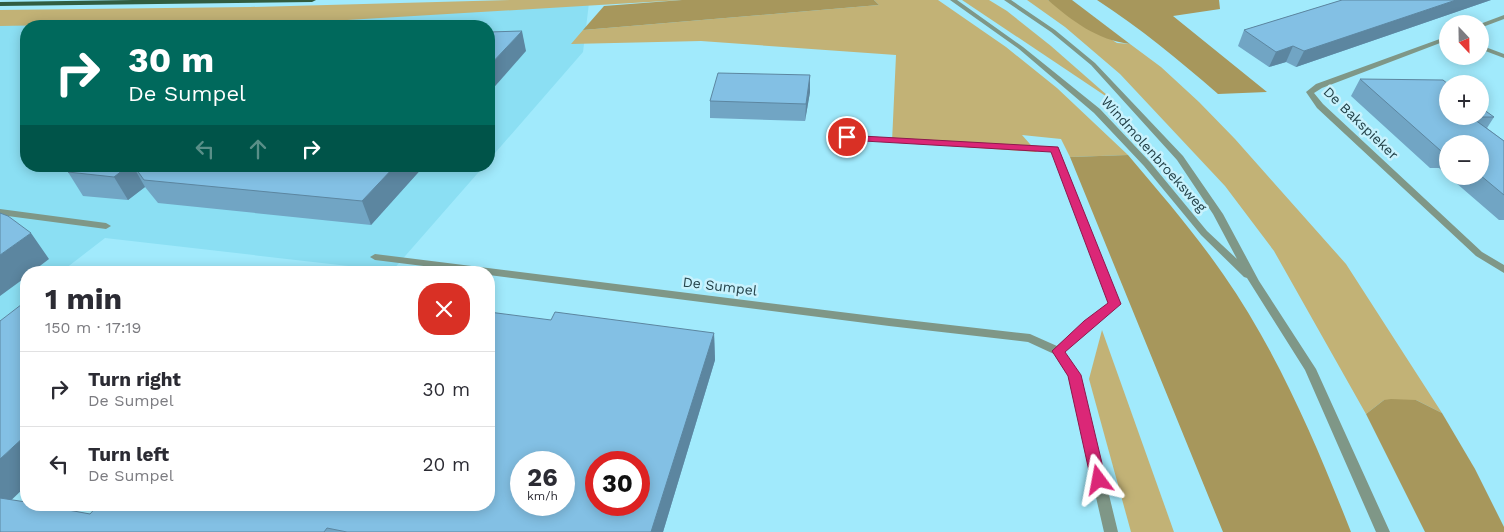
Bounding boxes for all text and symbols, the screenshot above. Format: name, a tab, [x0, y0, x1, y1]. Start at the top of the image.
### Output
north arrow	[1439, 15, 1489, 65]
map controls	[1439, 15, 1489, 185]
text: 30 m	[128, 39, 214, 81]
icon: right	[45, 40, 110, 105]
button: +	[1439, 75, 1489, 125]
text: De Sumpel	[128, 81, 246, 106]
street label: De Bakspieker	[1320, 83, 1402, 163]
street label: Windmolenbroeksweg	[1098, 93, 1210, 215]
pin	[826, 116, 868, 158]
icon: arrive	[833, 123, 861, 151]
icon: left	[191, 135, 219, 163]
icon: ahead	[244, 135, 272, 163]
icon: right	[297, 135, 325, 163]
button: −	[1439, 135, 1489, 185]
street label: De Sumpel	[682, 273, 759, 299]
text: 1 min	[45, 281, 122, 316]
button: close	[418, 283, 470, 335]
text: 150 m · 17:19	[45, 318, 141, 337]
text: Turn right	[88, 368, 181, 391]
icon: right	[45, 375, 73, 403]
text: 30 m	[423, 378, 470, 401]
text: De Sumpel	[88, 391, 174, 410]
text: Turn left	[88, 443, 169, 466]
icon: left	[45, 450, 73, 478]
speed limit sign: 30	[585, 451, 650, 516]
text: 20 m	[423, 453, 470, 476]
position arrow	[1072, 453, 1124, 505]
text: 26	[527, 463, 558, 492]
text: De Sumpel	[88, 466, 174, 485]
text: km/h	[527, 489, 558, 503]

